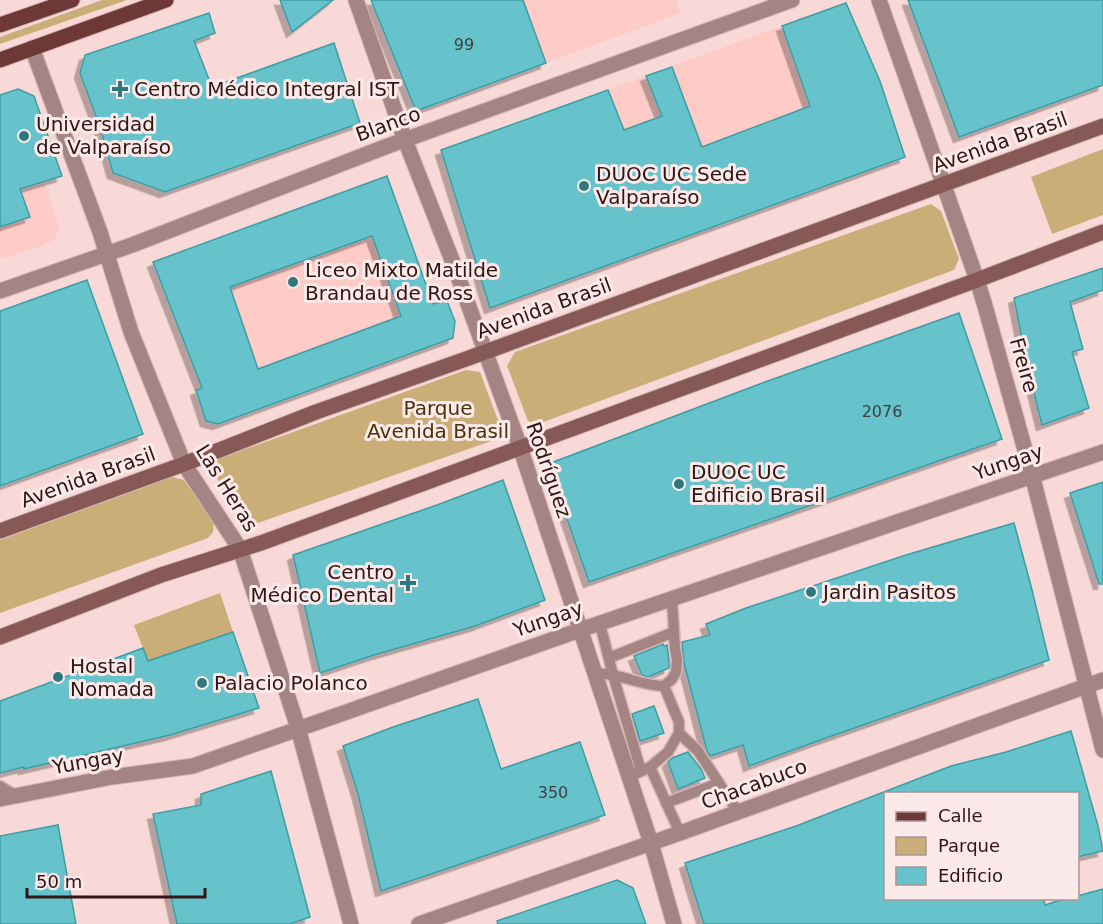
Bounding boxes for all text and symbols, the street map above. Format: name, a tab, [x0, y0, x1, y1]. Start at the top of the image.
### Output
house number: 99	[454, 35, 474, 54]
place label: Centro Médico Integral IST	[134, 77, 400, 101]
marker: Centro Médico Integral IST	[111, 80, 129, 98]
street label: Blanco	[352, 101, 424, 147]
street label: Avenida Brasil	[929, 106, 1071, 178]
place label: Universidad de Valparaíso	[36, 112, 171, 159]
marker: Universidad de Valparaíso	[17, 129, 31, 143]
place label: DUOC UC Sede Valparaíso	[596, 162, 747, 209]
marker: DUOC UC Sede Valparaíso	[577, 179, 591, 193]
place label: Liceo Mixto Matilde Brandau de Ross	[305, 258, 498, 305]
street label: Avenida Brasil	[473, 272, 615, 344]
marker: Liceo Mixto Matilde Brandau de Ross	[286, 275, 300, 289]
street label: Freire	[1005, 335, 1043, 395]
park label: Parque Avenida Brasil	[367, 396, 509, 443]
house number: 2076	[862, 402, 902, 421]
street label: Rodríguez	[521, 419, 577, 521]
street label: Yungay	[969, 439, 1046, 485]
street label: Las Heras	[191, 440, 263, 536]
street label: Avenida Brasil	[17, 441, 159, 513]
place label: DUOC UC Edificio Brasil	[691, 460, 825, 507]
marker: DUOC UC Edificio Brasil	[672, 477, 686, 491]
place label: Centro Médico Dental	[251, 560, 394, 607]
marker: Centro Médico Dental	[399, 574, 417, 592]
place label: Jardin Pasitos	[821, 580, 956, 604]
marker: Jardin Pasitos	[804, 585, 818, 599]
street label: Yungay	[509, 596, 586, 642]
place label: Hostal Nomada	[70, 654, 154, 701]
marker: Hostal Nomada	[51, 670, 65, 684]
place label: Palacio Polanco	[214, 671, 368, 695]
marker: Palacio Polanco	[195, 676, 209, 690]
street label: Yungay	[49, 743, 126, 779]
street label: Chacabuco	[698, 754, 810, 814]
house number: 350	[538, 783, 568, 802]
legend	[884, 792, 1079, 900]
text: Calle	[938, 805, 983, 826]
text: Parque	[938, 835, 1000, 856]
scale bar	[27, 861, 206, 899]
text: Edificio	[938, 865, 1003, 886]
text: 50 m	[36, 871, 82, 892]

